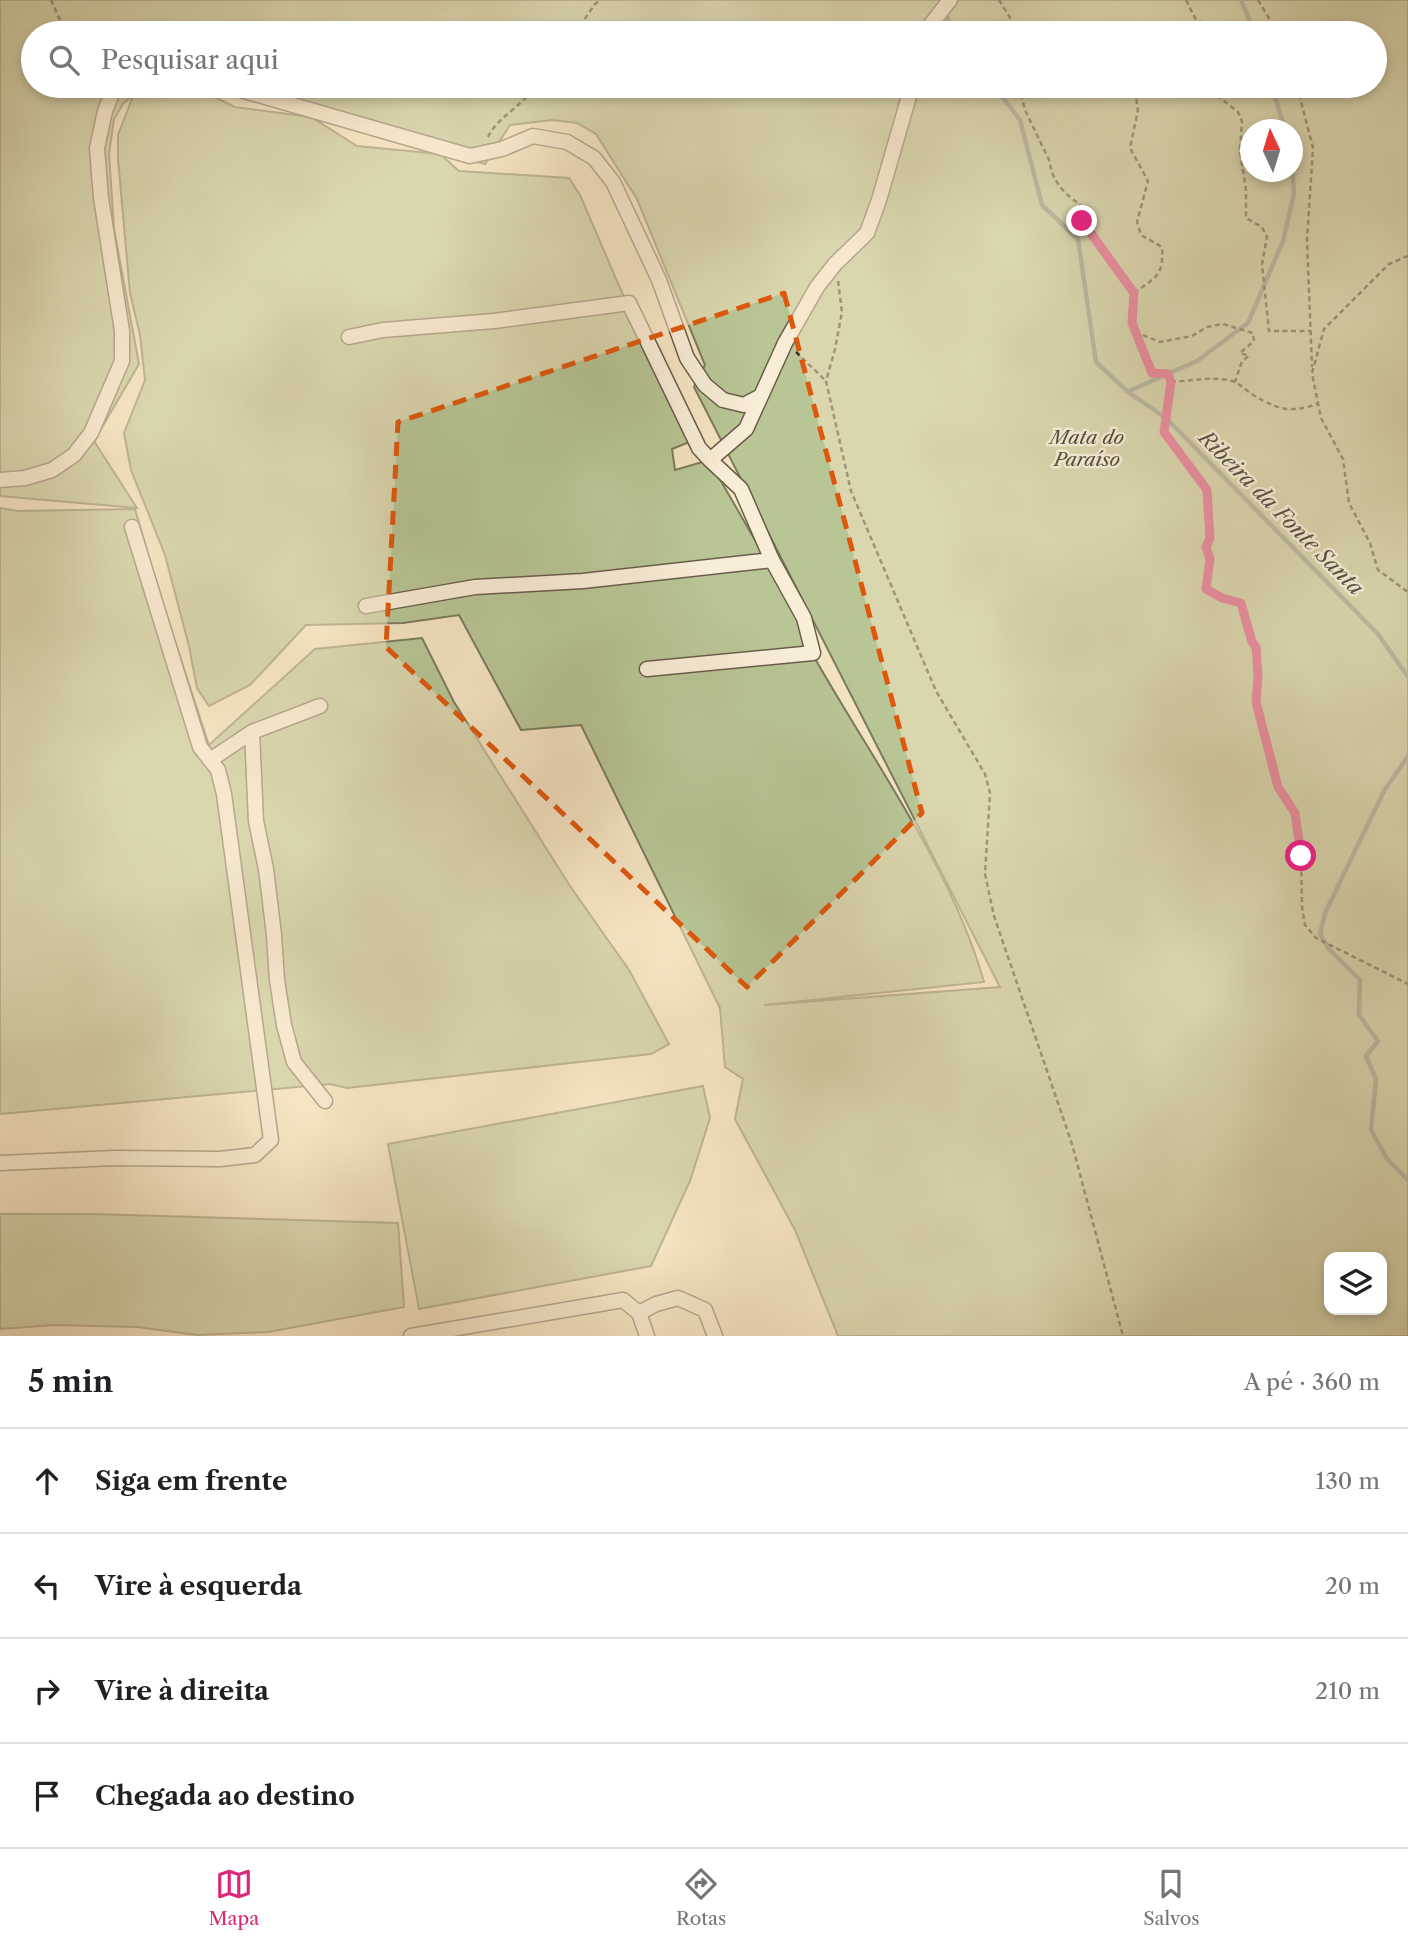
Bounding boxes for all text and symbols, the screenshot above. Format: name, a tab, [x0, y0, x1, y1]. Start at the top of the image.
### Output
search box	[21, 21, 1387, 98]
icon: search	[45, 41, 83, 79]
text: Pesquisar aqui	[101, 44, 279, 76]
north arrow	[1240, 119, 1303, 182]
route end	[1066, 205, 1097, 236]
water label: Ribeira da Fonte Santa	[1192, 424, 1369, 600]
park label: Mata do Paraíso	[1048, 426, 1124, 471]
route start	[1285, 840, 1316, 871]
map controls	[1324, 1252, 1387, 1315]
button: layers	[1324, 1252, 1387, 1315]
text: 5 min	[28, 1363, 113, 1400]
text: A pé · 360 m	[1244, 1368, 1380, 1396]
icon: ahead	[28, 1462, 66, 1500]
text: Siga em frente	[95, 1465, 288, 1497]
text: 130 m	[1316, 1467, 1380, 1495]
icon: left	[28, 1567, 66, 1605]
text: Vire à esquerda	[95, 1570, 302, 1602]
text: 20 m	[1325, 1572, 1380, 1600]
icon: right	[28, 1672, 66, 1710]
text: Vire à direita	[95, 1675, 269, 1707]
text: 210 m	[1315, 1677, 1380, 1705]
icon: arrive	[28, 1777, 66, 1815]
text: Chegada ao destino	[95, 1780, 355, 1812]
tab: Mapa	[208, 1865, 259, 1930]
tab: Rotas	[676, 1865, 726, 1930]
tab: Salvos	[1143, 1865, 1200, 1930]

